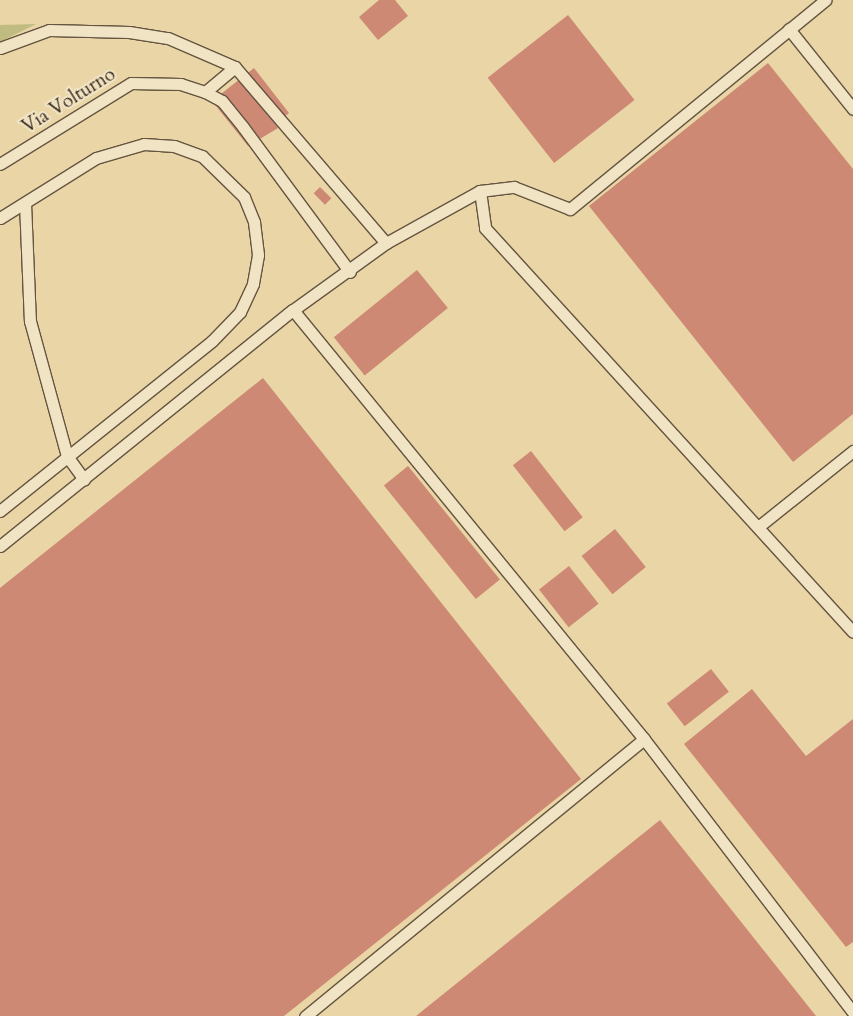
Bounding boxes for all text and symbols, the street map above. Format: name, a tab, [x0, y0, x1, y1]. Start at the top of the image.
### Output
street label: Via Volturno	[18, 63, 120, 139]

